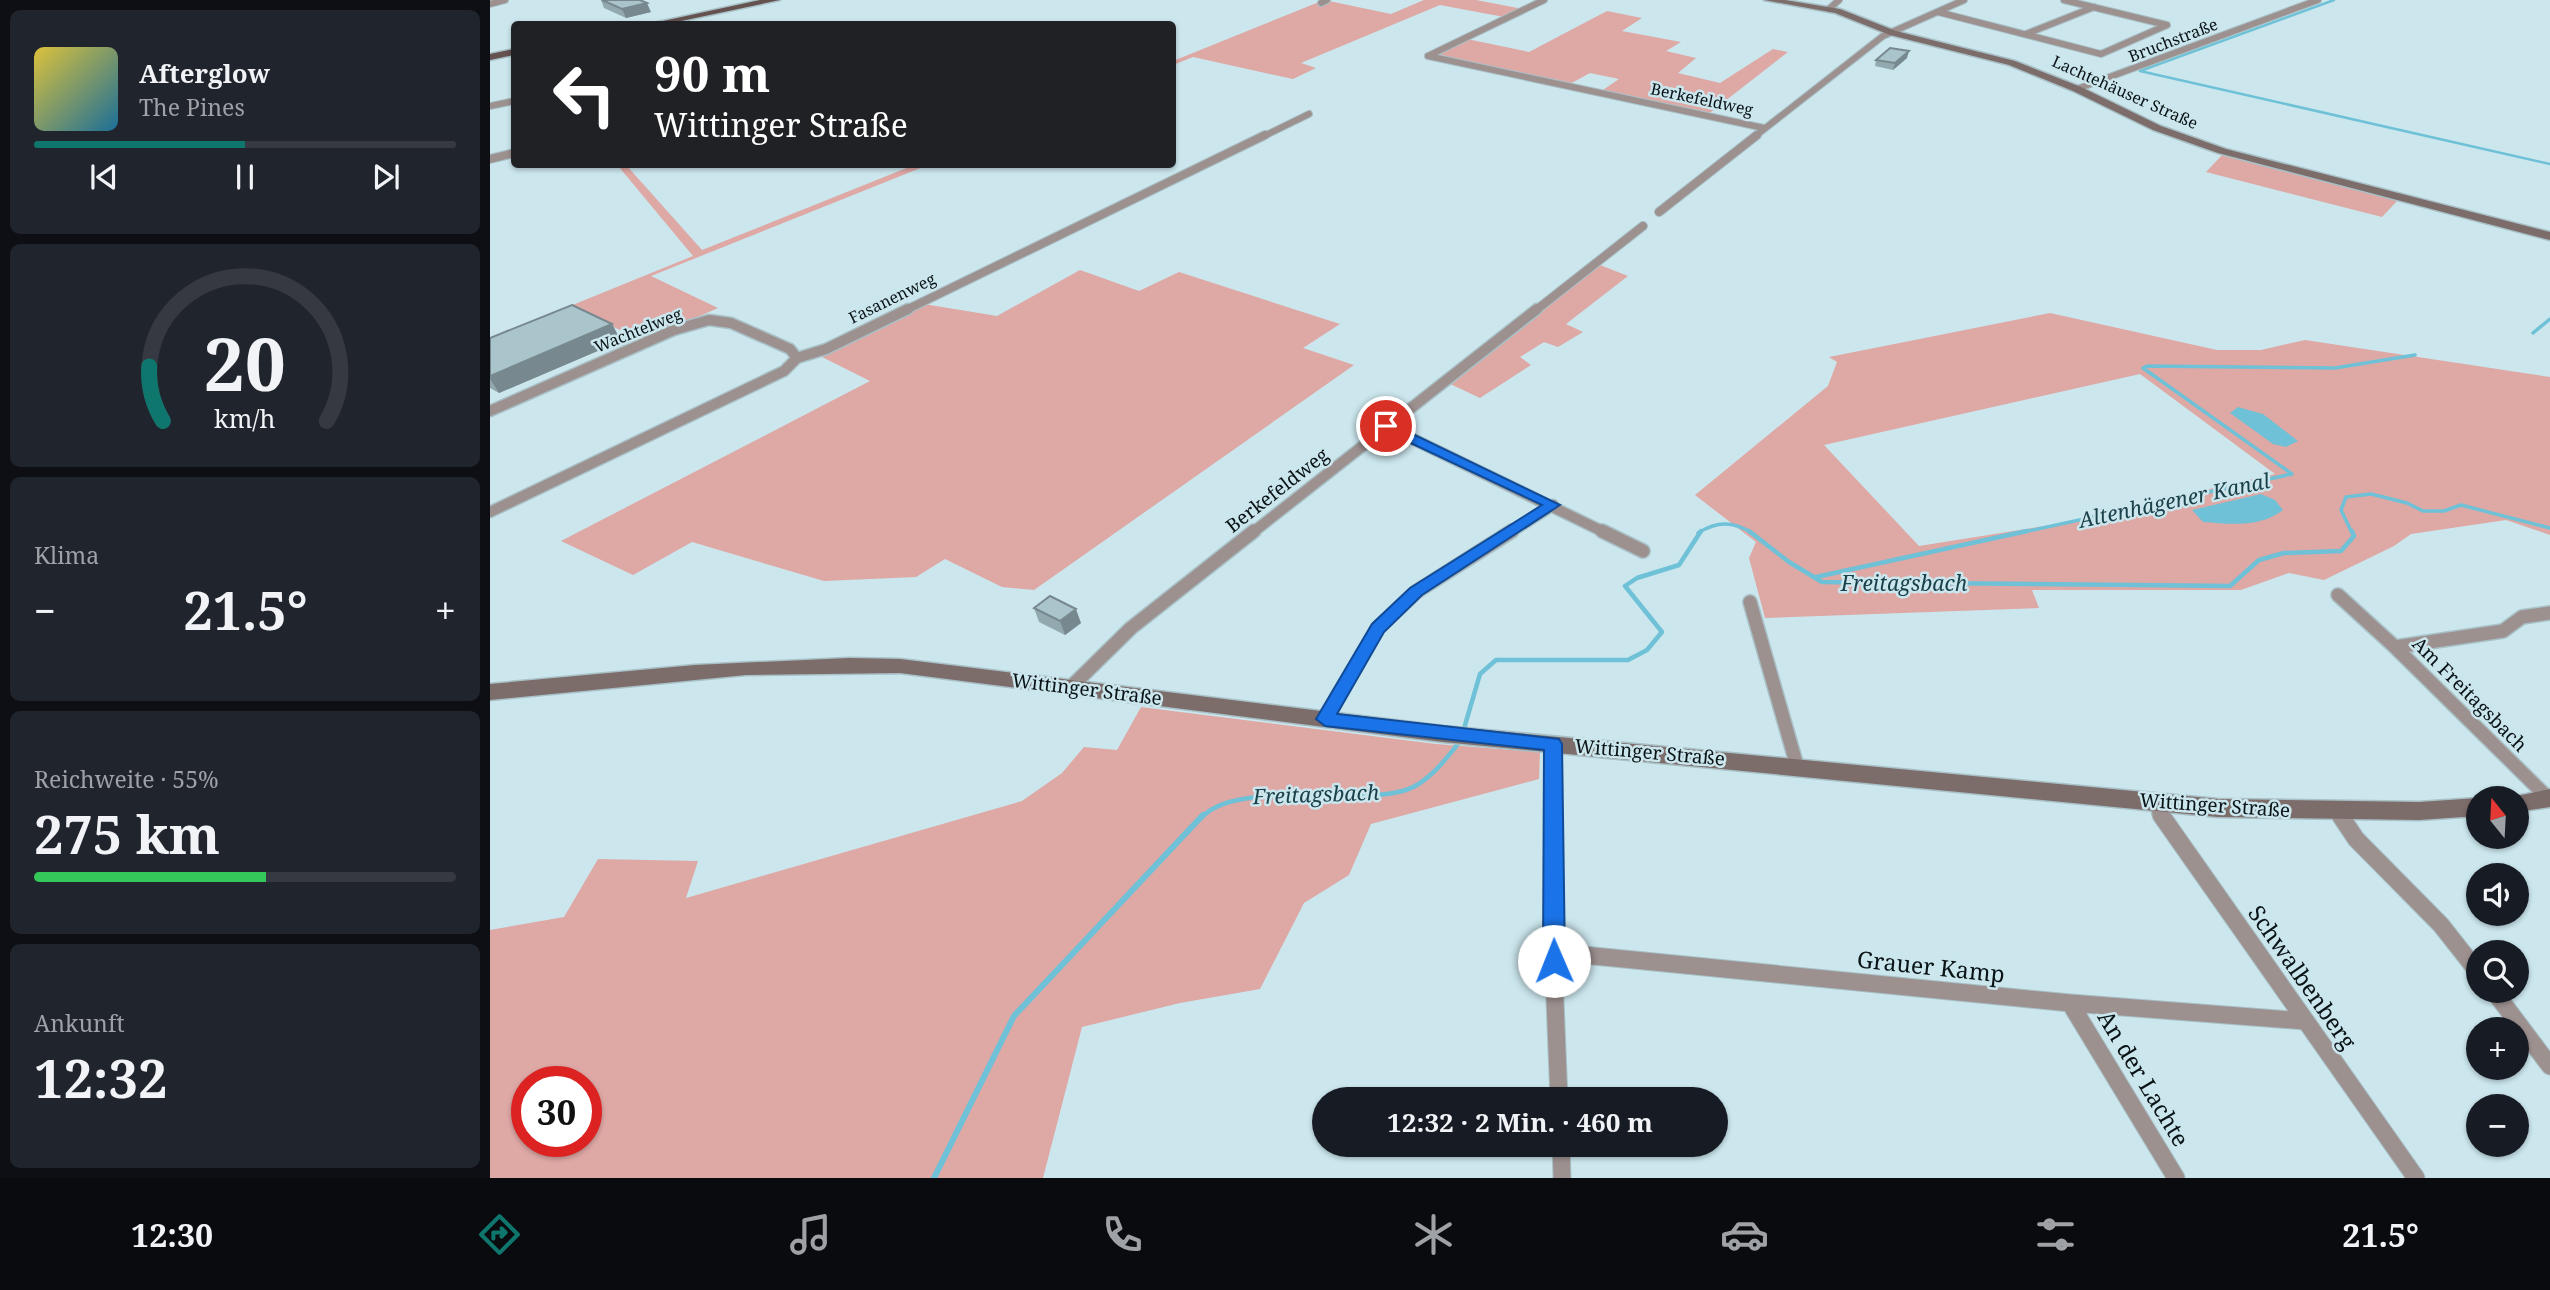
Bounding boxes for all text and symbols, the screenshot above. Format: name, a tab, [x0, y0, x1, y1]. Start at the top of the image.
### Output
street label: Bruchstraße	[2125, 13, 2221, 67]
text: 90 m	[654, 40, 770, 106]
icon: left	[539, 49, 630, 140]
street label: Lachtehäuser Straße	[2049, 50, 2201, 134]
text: Afterglow	[139, 55, 270, 91]
street label: Berkefeldweg	[1649, 77, 1756, 121]
text: The Pines	[139, 91, 245, 123]
text: Wittinger Straße	[654, 103, 908, 146]
icon: previous	[85, 158, 123, 196]
icon: pause	[226, 158, 264, 196]
icon: next	[367, 158, 405, 196]
street label: Fasanenweg	[845, 267, 939, 329]
street label: Wachtelweg	[591, 302, 685, 358]
text: 20	[204, 314, 286, 413]
pin	[1356, 396, 1416, 456]
text: km/h	[214, 401, 276, 435]
icon: arrive	[1367, 407, 1405, 445]
street label: Berkefeldweg	[1220, 442, 1334, 538]
water label: Altenhägener Kanal	[2074, 466, 2273, 534]
text: Klima	[34, 539, 99, 571]
water label: Freitagsbach	[1840, 569, 1968, 597]
text: 21.5°	[183, 574, 308, 645]
text: −	[34, 584, 56, 636]
text: +	[435, 584, 456, 636]
street label: Am Freitagsbach	[2407, 631, 2533, 757]
street label: Wittinger Straße	[1011, 667, 1163, 711]
street label: Wittinger Straße	[1574, 732, 1726, 772]
text: Reichweite · 55%	[34, 763, 219, 795]
water label: Freitagsbach	[1251, 778, 1380, 810]
north arrow	[2466, 786, 2529, 849]
map controls	[2466, 786, 2529, 1157]
street label: Wittinger Straße	[2139, 787, 2291, 823]
text: 275 km	[34, 798, 220, 869]
button: sound	[2466, 863, 2529, 926]
street label: Schwalbenberg	[2241, 899, 2365, 1056]
position arrow	[1517, 924, 1591, 998]
button: search	[2466, 940, 2529, 1003]
street label: Grauer Kamp	[1856, 942, 2006, 990]
street label: An der Lachte	[2091, 1004, 2197, 1152]
text: Ankunft	[34, 1007, 125, 1039]
button: +	[2466, 1017, 2529, 1080]
text: 12:32	[34, 1042, 167, 1113]
speed limit sign: 30	[511, 1066, 602, 1157]
button: −	[2466, 1094, 2529, 1157]
text: 12:32 · 2 Min. · 460 m	[1387, 1104, 1653, 1140]
icon: directions	[475, 1210, 524, 1259]
icon: music	[786, 1210, 835, 1259]
icon: phone	[1098, 1210, 1147, 1259]
icon: climate	[1409, 1210, 1458, 1259]
icon: car	[1720, 1210, 1769, 1259]
icon: filters	[2031, 1210, 2080, 1259]
text: 12:30	[131, 1213, 213, 1256]
text: 21.5°	[2342, 1213, 2419, 1256]

